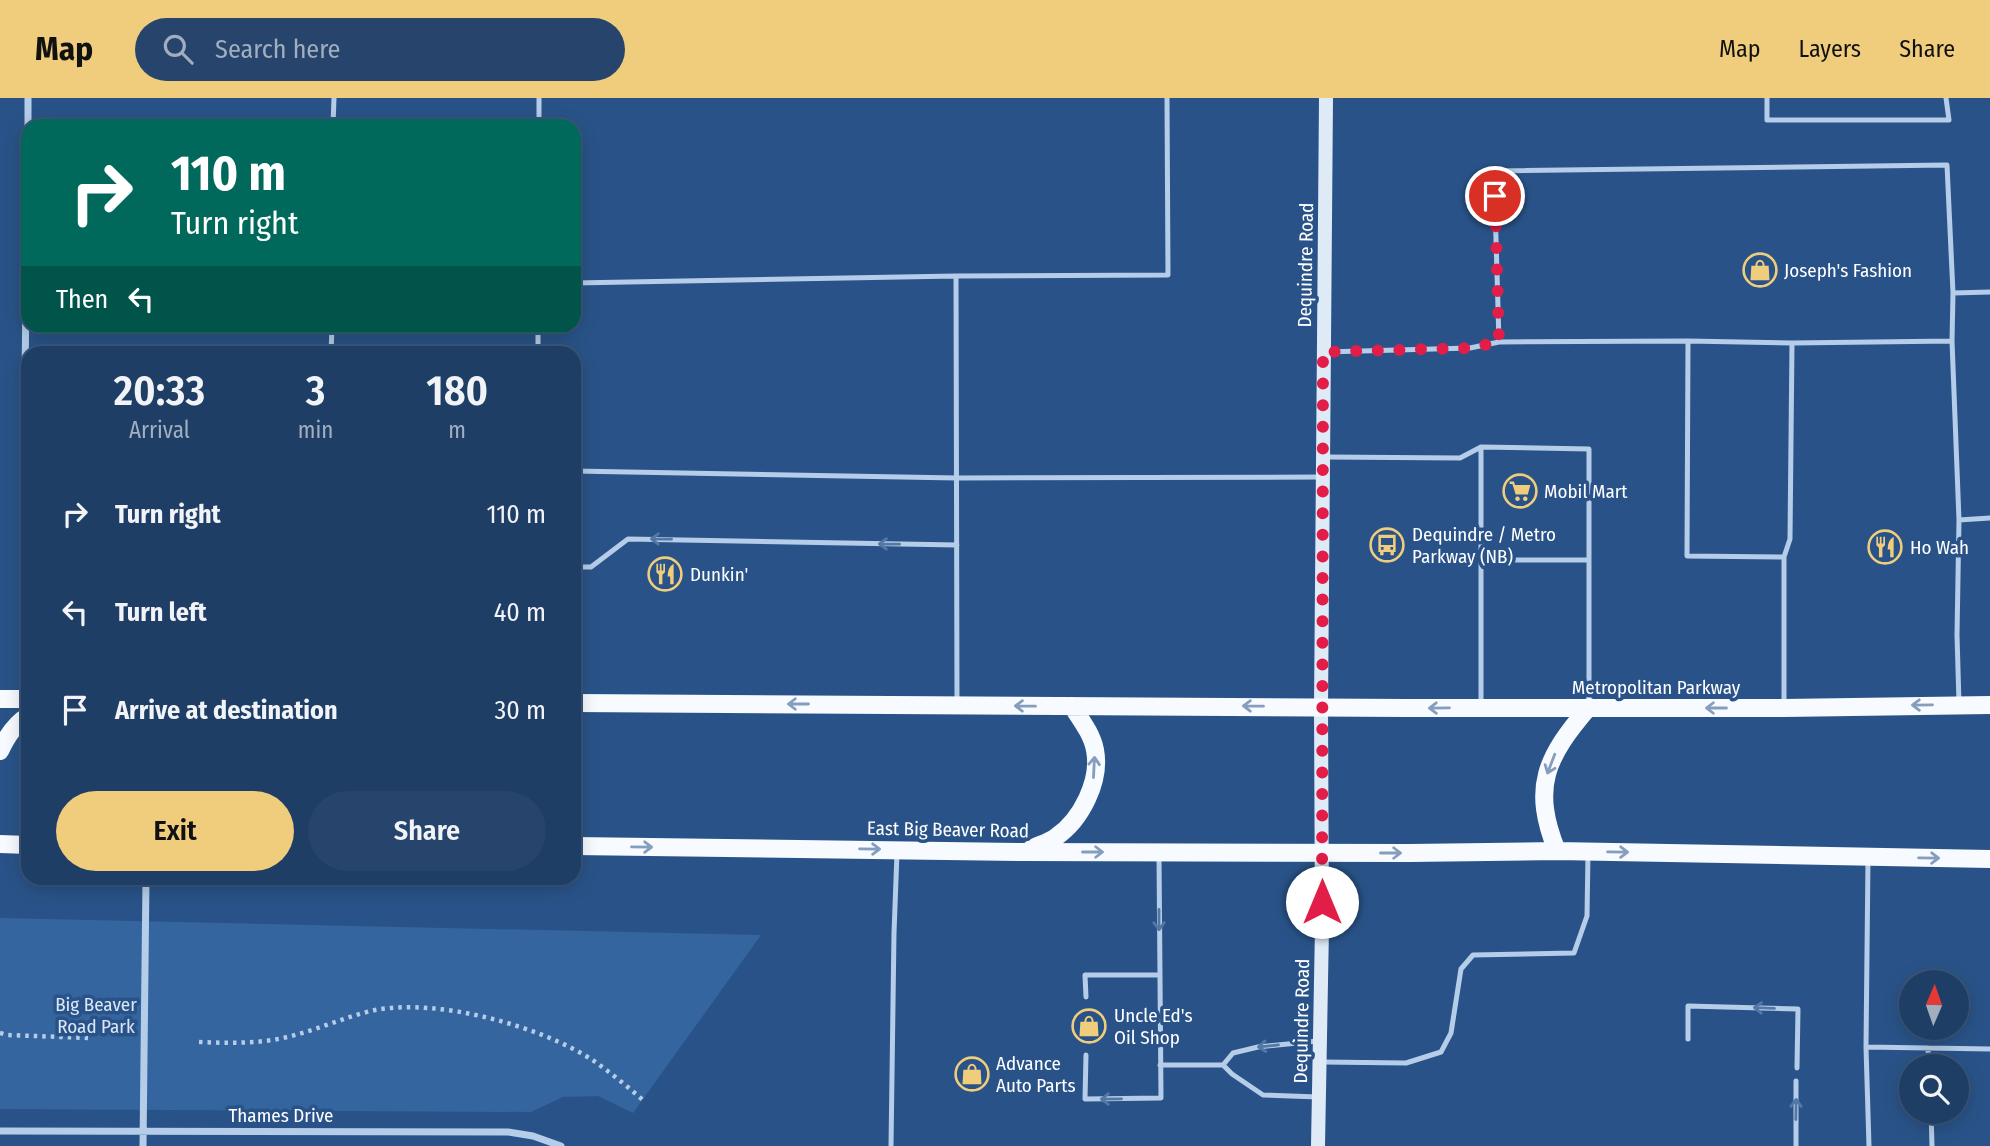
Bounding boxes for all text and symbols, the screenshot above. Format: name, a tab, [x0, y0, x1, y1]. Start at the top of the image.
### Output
search box	[135, 18, 625, 81]
text: Map	[35, 29, 93, 69]
icon: search	[159, 30, 197, 68]
text: Search here	[215, 34, 340, 65]
text: Map	[1719, 35, 1761, 63]
text: Layers	[1799, 35, 1861, 63]
text: Share	[1899, 35, 1955, 63]
text: 110 m	[171, 144, 286, 203]
icon: right	[56, 147, 147, 238]
pin	[1465, 166, 1525, 226]
icon: arrive	[1476, 177, 1514, 215]
street label: Dequindre Road	[1293, 202, 1318, 328]
text: Turn right	[171, 204, 298, 242]
shop icon: Joseph's Fashion	[1741, 251, 1779, 289]
place label: Joseph's Fashion	[1784, 259, 1912, 282]
icon: left	[122, 280, 160, 318]
text: Then	[56, 284, 108, 315]
text: 20:33	[114, 366, 205, 416]
text: 3	[306, 366, 325, 416]
text: 180	[426, 366, 488, 416]
text: Arrival	[129, 416, 190, 444]
text: min	[298, 416, 333, 444]
text: m	[448, 416, 466, 444]
supermarket icon: Mobil Mart	[1501, 472, 1539, 510]
place label: Mobil Mart	[1544, 480, 1628, 503]
icon: right	[56, 495, 94, 533]
text: Turn right	[115, 499, 221, 530]
text: 110 m	[486, 499, 546, 530]
place label: Dequindre / Metro Parkway (NB)	[1412, 523, 1556, 568]
bus stop icon: Dequindre / Metro Parkway (NB)	[1368, 526, 1406, 564]
restaurant icon: Ho Wah	[1866, 528, 1904, 566]
one-way arrow	[650, 533, 673, 546]
place label: Ho Wah	[1910, 536, 1969, 559]
one-way arrow	[877, 537, 900, 551]
restaurant icon: Dunkin'	[646, 555, 684, 593]
place label: Dunkin'	[690, 563, 748, 586]
icon: left	[56, 593, 94, 631]
text: Turn left	[115, 597, 207, 628]
text: 40 m	[494, 597, 546, 628]
street label: Metropolitan Parkway	[1572, 676, 1741, 699]
icon: arrive	[56, 691, 94, 729]
text: Arrive at destination	[115, 695, 338, 726]
text: 30 m	[495, 695, 546, 726]
one-way arrow	[787, 697, 810, 711]
one-way arrow	[1014, 699, 1037, 712]
one-way arrow	[1242, 699, 1265, 713]
one-way arrow	[1911, 699, 1934, 712]
one-way arrow	[1428, 701, 1451, 715]
one-way arrow	[1705, 701, 1728, 715]
one-way arrow	[1544, 752, 1556, 774]
one-way arrow	[1088, 756, 1101, 779]
button: Exit	[56, 791, 294, 871]
button: Share	[308, 791, 546, 871]
street label: East Big Beaver Road	[867, 817, 1029, 842]
one-way arrow	[630, 840, 653, 853]
one-way arrow	[858, 842, 881, 856]
one-way arrow	[1081, 845, 1104, 859]
one-way arrow	[1606, 845, 1629, 859]
one-way arrow	[1379, 846, 1402, 860]
one-way arrow	[1917, 851, 1940, 865]
position arrow	[1285, 865, 1359, 939]
one-way arrow	[1152, 908, 1166, 931]
street label: Dequindre Road	[1289, 958, 1314, 1084]
north arrow	[1899, 970, 1969, 1040]
map controls	[1899, 970, 1969, 1124]
park label: Big Beaver Road Park	[55, 993, 137, 1038]
one-way arrow	[1752, 1002, 1775, 1015]
place label: Uncle Ed's Oil Shop	[1114, 1004, 1193, 1049]
shop icon: Uncle Ed's Oil Shop	[1070, 1007, 1108, 1045]
one-way arrow	[1258, 1040, 1280, 1053]
place label: Advance Auto Parts	[996, 1052, 1076, 1097]
button: search	[1899, 1054, 1969, 1124]
shop icon: Advance Auto Parts	[953, 1055, 991, 1093]
one-way arrow	[1100, 1092, 1123, 1105]
one-way arrow	[1789, 1097, 1803, 1120]
street label: Thames Drive	[229, 1104, 333, 1127]

